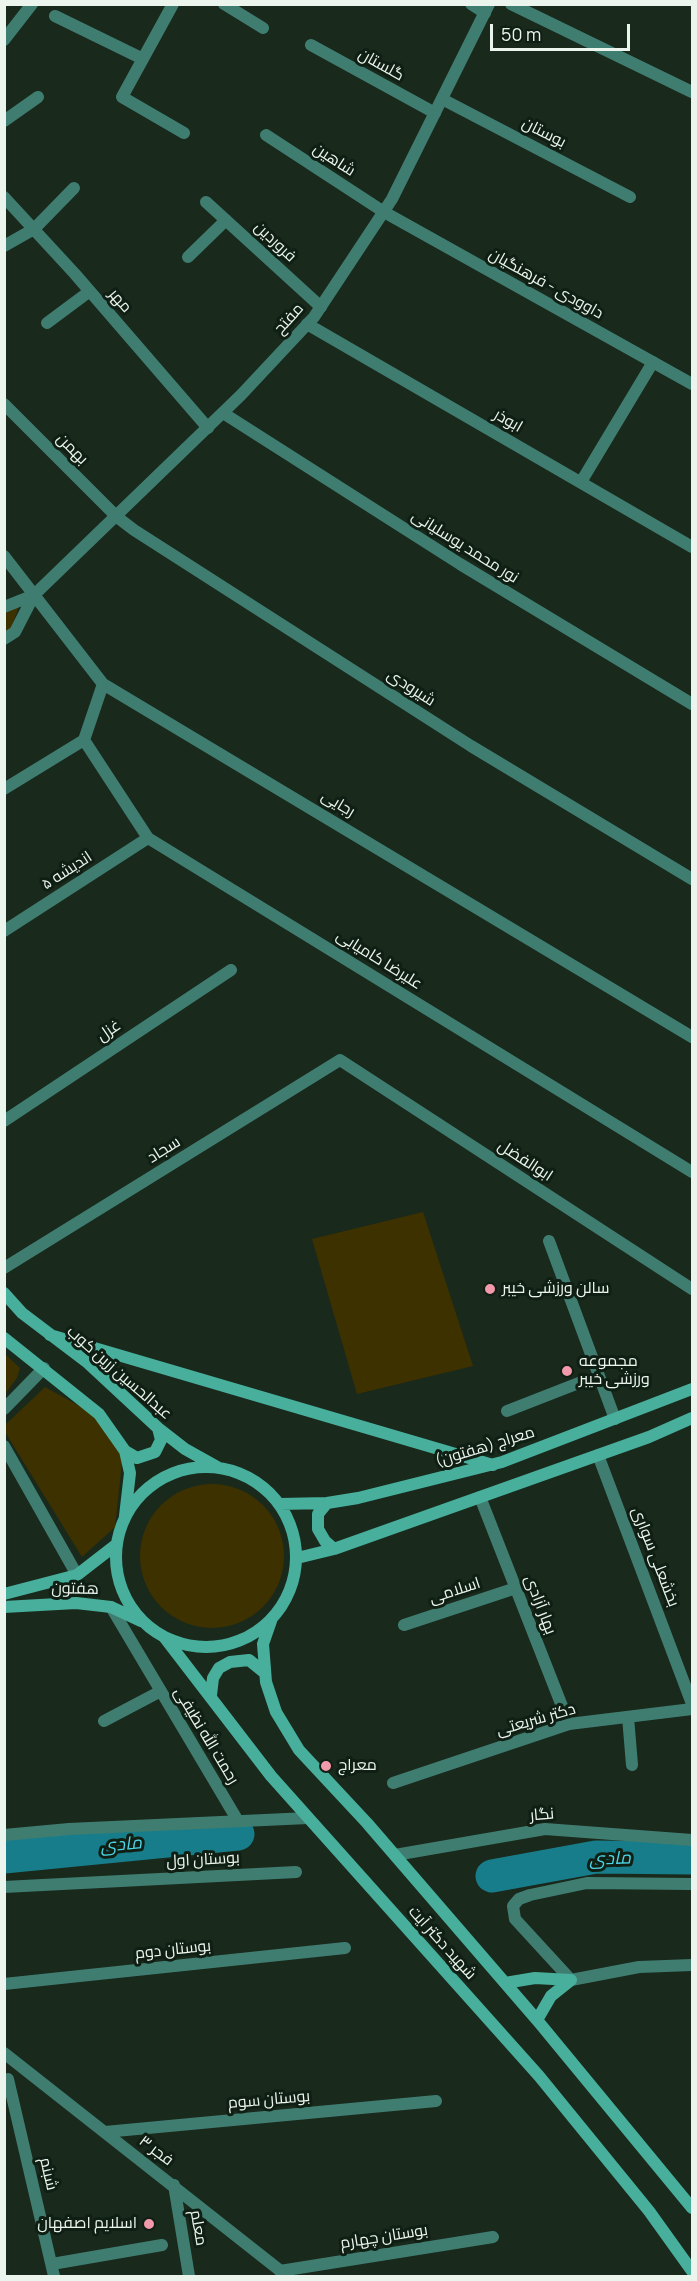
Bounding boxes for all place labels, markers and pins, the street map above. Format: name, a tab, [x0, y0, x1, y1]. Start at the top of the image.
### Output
place label: سالن ورزشی خیبر	[502, 1279, 610, 1299]
marker: سالن ورزشی خیبر	[483, 1282, 497, 1296]
place label: مجموعه ورزشی خیبر	[579, 1352, 650, 1390]
marker: مجموعه ورزشی خیبر	[560, 1364, 574, 1378]
place label: معراج	[338, 1756, 377, 1776]
marker: معراج	[319, 1759, 333, 1773]
place label: اسلایم اصفهان	[37, 2214, 137, 2234]
marker: اسلایم اصفهان	[142, 2217, 156, 2231]

